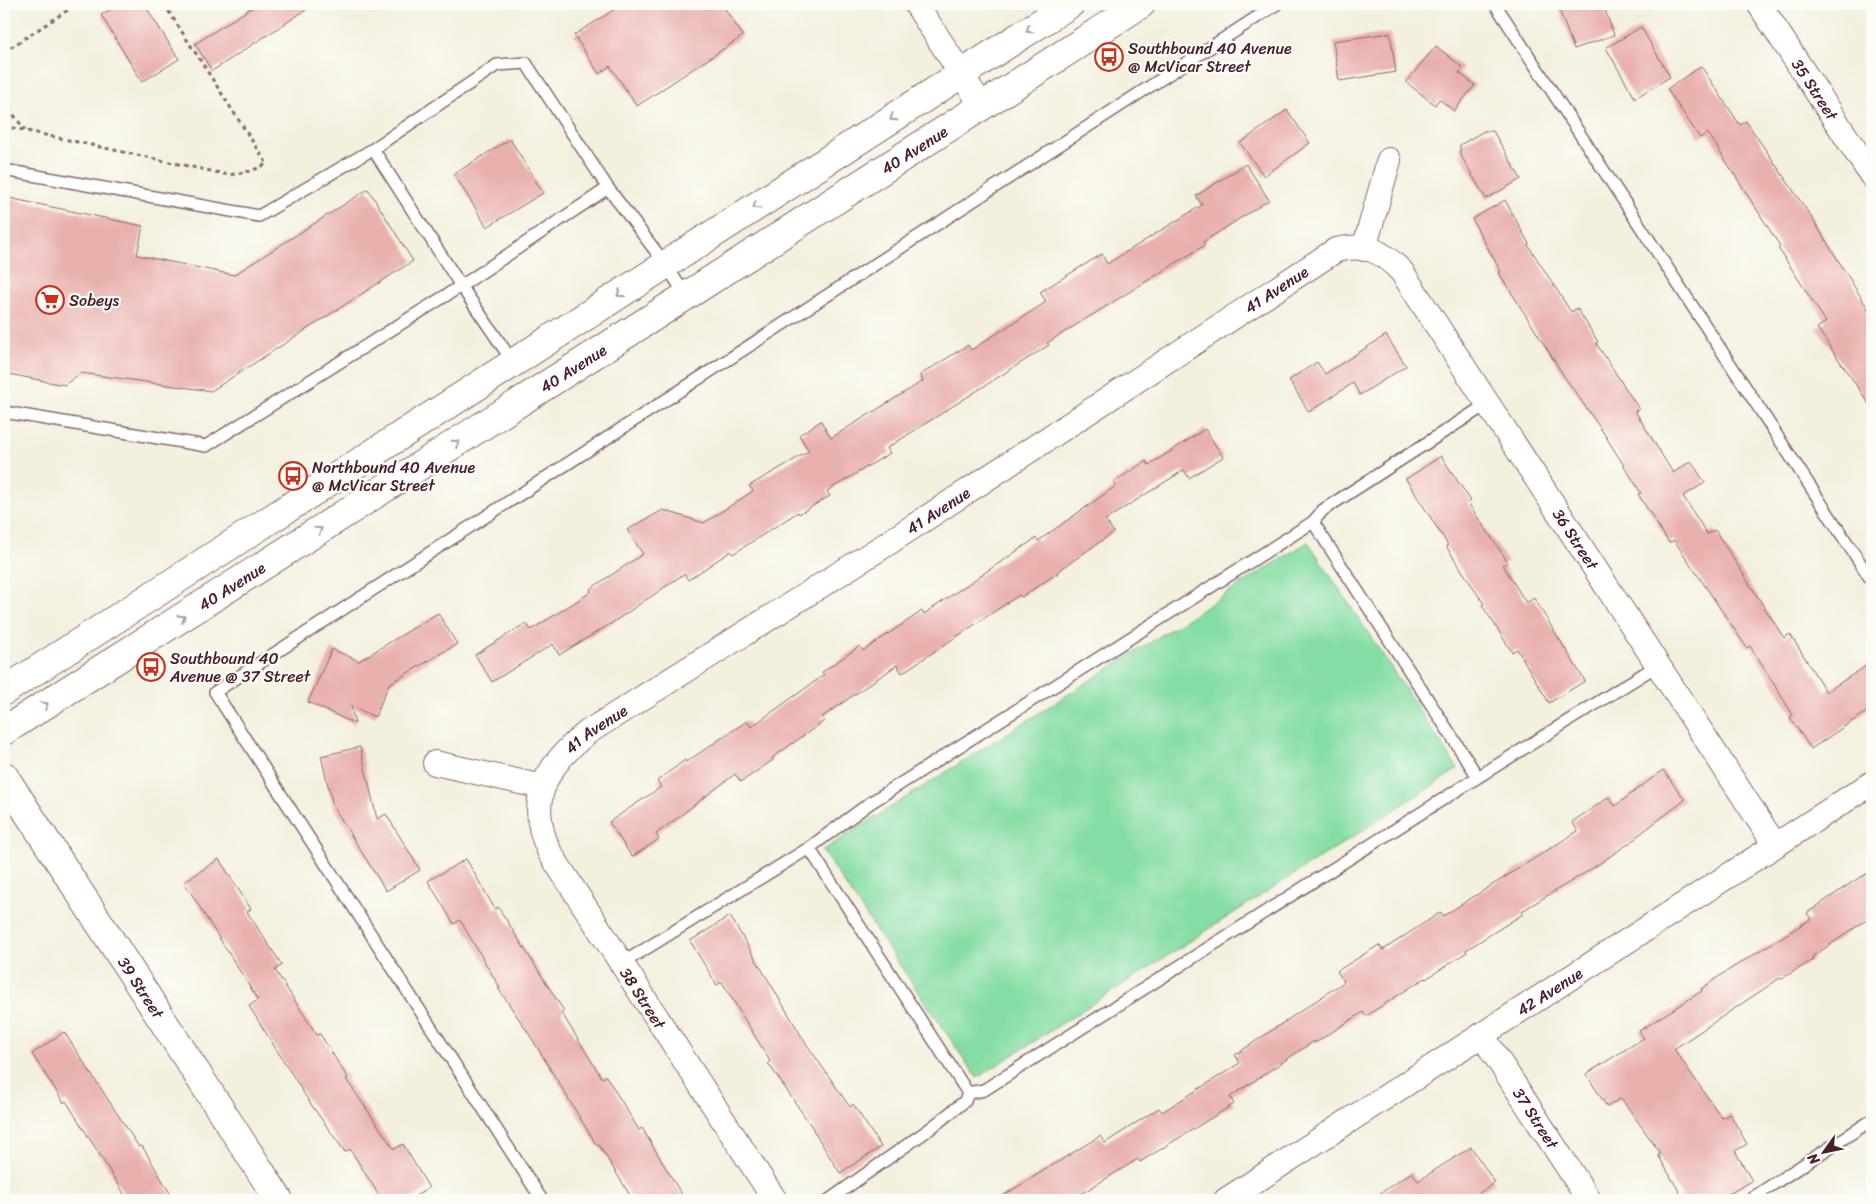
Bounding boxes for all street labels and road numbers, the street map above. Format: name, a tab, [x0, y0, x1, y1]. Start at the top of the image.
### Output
street label: 35 Street	[1783, 53, 1846, 127]
street label: 40 Avenue	[875, 117, 954, 183]
street label: 41 Avenue	[1238, 258, 1315, 321]
street label: 40 Avenue	[534, 336, 613, 401]
street label: 41 Avenue	[900, 479, 977, 543]
street label: 36 Street	[1544, 502, 1606, 576]
street label: 40 Avenue	[192, 554, 272, 619]
street label: 41 Avenue	[557, 696, 634, 761]
street label: 39 Street	[110, 951, 172, 1025]
street label: 42 Avenue	[1511, 959, 1589, 1024]
street label: 38 Street	[612, 961, 674, 1036]
street label: 37 Street	[1505, 1082, 1567, 1155]

